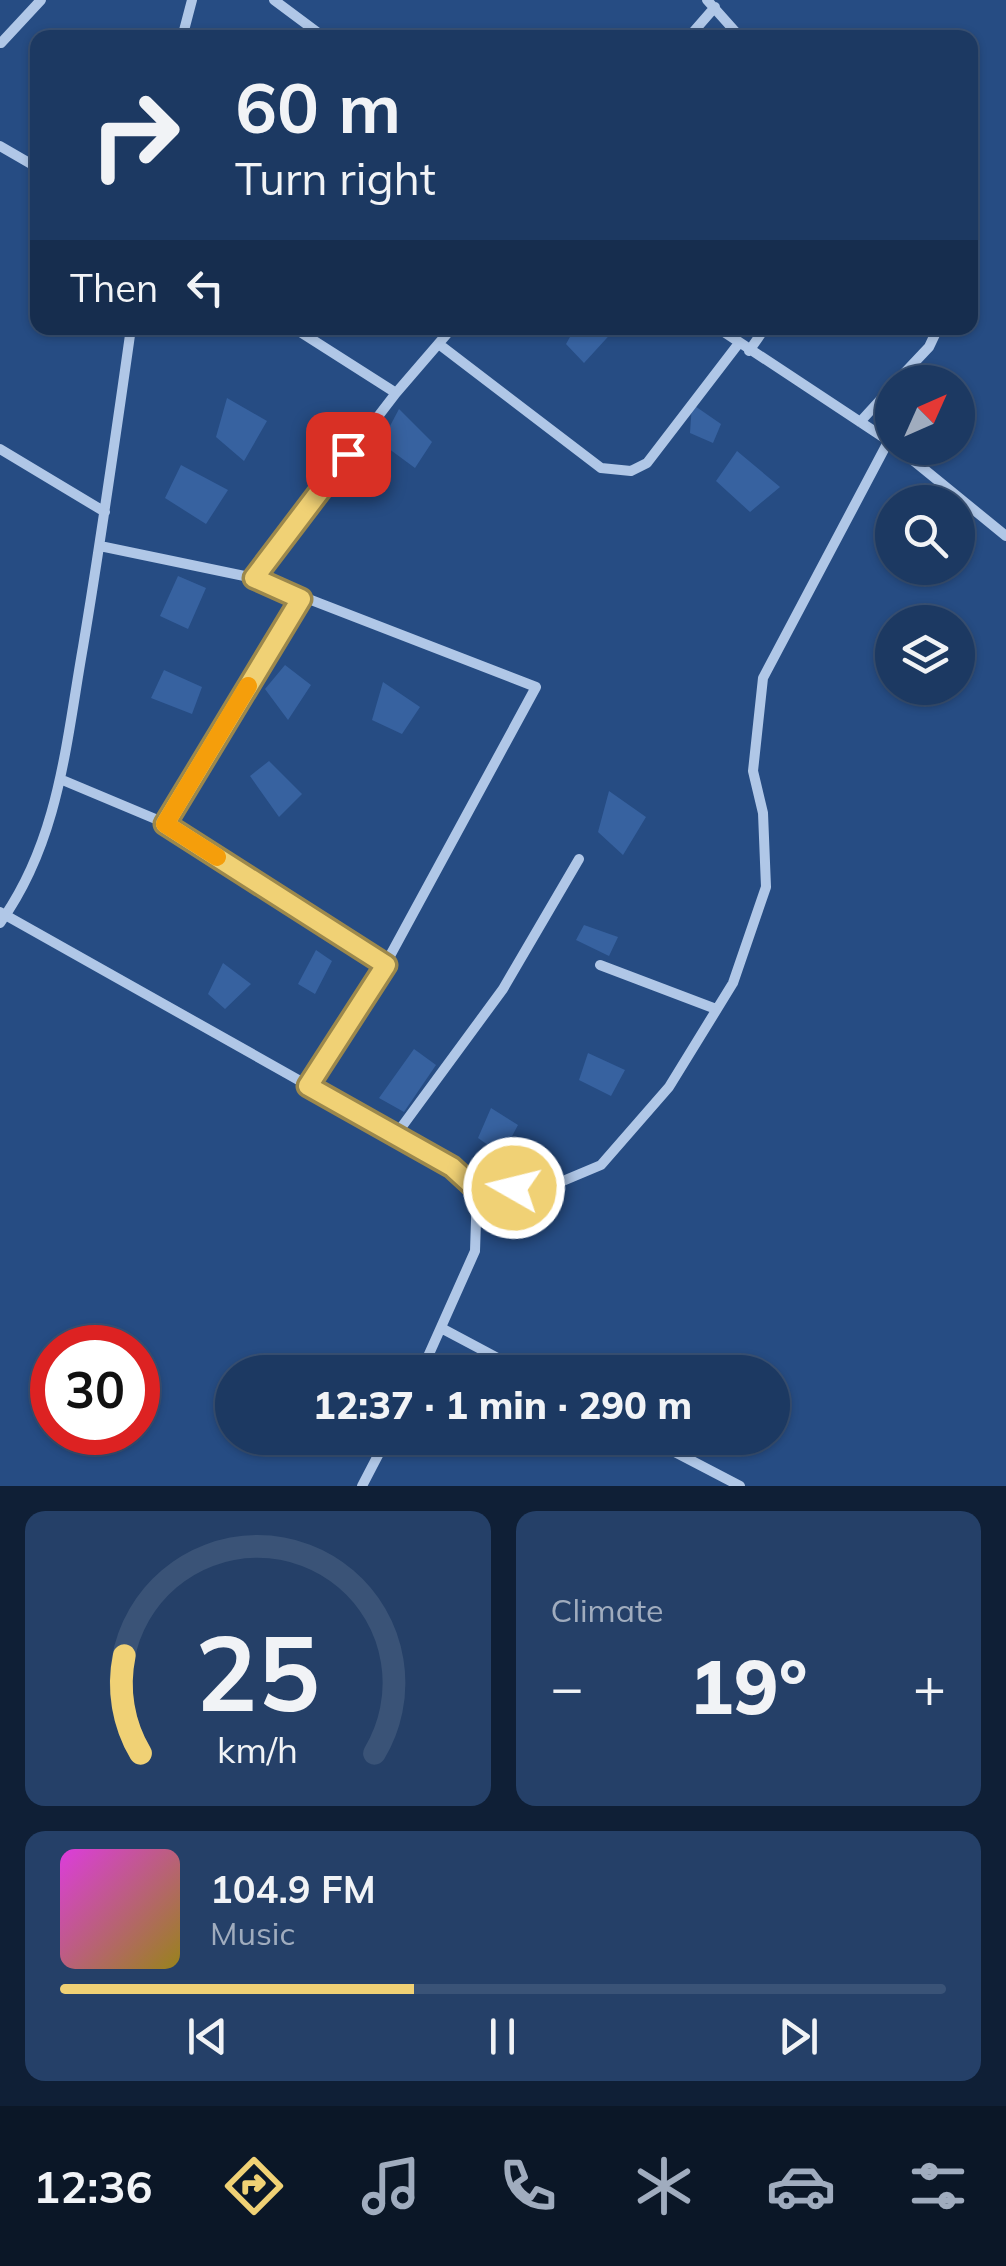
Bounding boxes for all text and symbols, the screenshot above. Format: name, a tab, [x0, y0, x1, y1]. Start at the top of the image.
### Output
text: 60 m	[235, 63, 401, 151]
icon: right	[70, 70, 200, 200]
text: Turn right	[235, 150, 436, 206]
icon: left	[178, 260, 233, 315]
text: Then	[70, 264, 158, 312]
north arrow	[875, 365, 975, 465]
map controls	[875, 365, 975, 705]
pin	[306, 412, 391, 497]
icon: arrive	[321, 427, 376, 482]
button: search	[875, 485, 975, 585]
button: layers	[875, 605, 975, 705]
position arrow	[462, 1136, 566, 1240]
speed limit sign: 30	[30, 1325, 160, 1455]
text: 12:37 · 1 min · 290 m	[313, 1381, 692, 1429]
text: Climate	[551, 1590, 663, 1630]
text: 25	[195, 1606, 320, 1737]
text: 19°	[689, 1639, 808, 1733]
text: −	[551, 1652, 584, 1721]
text: +	[913, 1652, 946, 1721]
text: km/h	[217, 1727, 298, 1772]
text: 104.9 FM	[210, 1865, 376, 1913]
text: Music	[210, 1913, 295, 1953]
icon: previous	[180, 2009, 235, 2064]
icon: pause	[475, 2009, 530, 2064]
icon: next	[771, 2009, 826, 2064]
icon: directions	[219, 2151, 289, 2221]
icon: music	[356, 2151, 426, 2221]
icon: phone	[493, 2151, 563, 2221]
icon: climate	[629, 2151, 699, 2221]
icon: car	[766, 2151, 836, 2221]
icon: filters	[903, 2151, 973, 2221]
text: 12:36	[33, 2158, 153, 2214]

